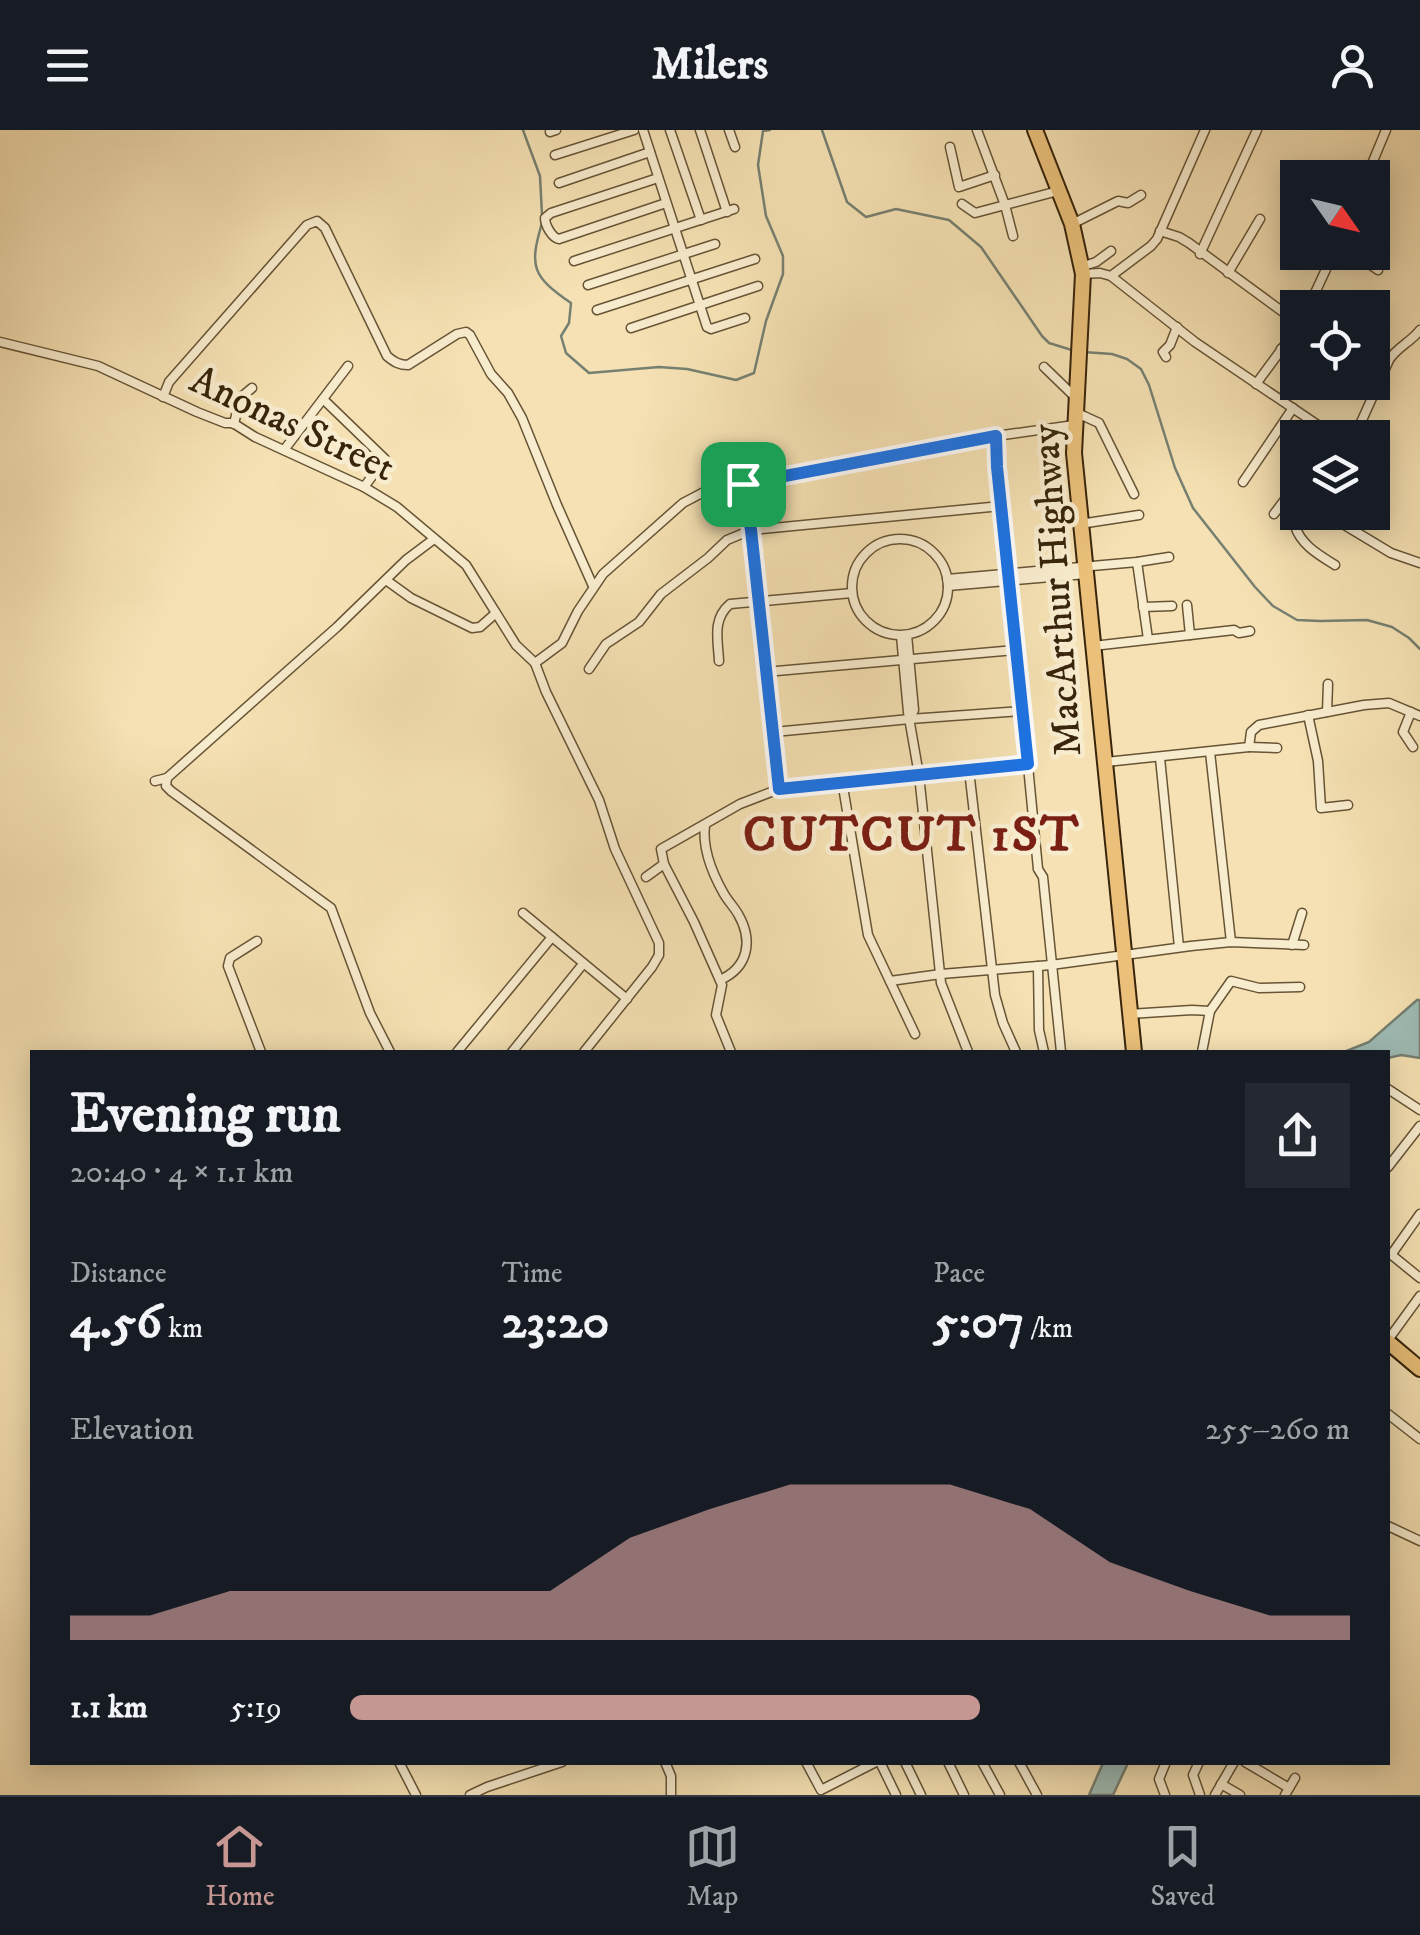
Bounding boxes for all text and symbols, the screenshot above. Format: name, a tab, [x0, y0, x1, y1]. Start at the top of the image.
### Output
text: Milers	[652, 37, 768, 93]
icon: menu	[40, 38, 95, 93]
icon: person	[1325, 38, 1380, 93]
north arrow	[1280, 160, 1390, 270]
map controls	[1280, 160, 1390, 530]
button: locate	[1280, 290, 1390, 400]
street label: Anonas Street	[182, 356, 402, 494]
button: layers	[1280, 420, 1390, 530]
street label: MacArthur Highway	[1021, 421, 1095, 758]
pin	[701, 442, 786, 527]
icon: arrive	[716, 457, 771, 512]
district label: CUTCUT 1ST	[743, 804, 1081, 867]
text: Evening run	[70, 1081, 341, 1150]
button: share	[1245, 1083, 1350, 1188]
text: 20:40 · 4 × 1.1 km	[70, 1153, 294, 1193]
text: Distance	[70, 1256, 166, 1291]
text: Time	[502, 1256, 562, 1291]
text: Pace	[933, 1256, 985, 1291]
text: 4.56	[70, 1291, 162, 1354]
text: 23:20	[502, 1291, 609, 1354]
text: 5:07	[933, 1291, 1024, 1354]
text: km	[162, 1311, 203, 1346]
text: /km	[1024, 1311, 1073, 1346]
text: Elevation	[70, 1410, 194, 1450]
text: 255–260 m	[1205, 1410, 1350, 1450]
text: 1.1 km	[70, 1688, 148, 1728]
text: 5:19	[230, 1688, 282, 1728]
tab: Home	[205, 1819, 274, 1914]
tab: Map	[685, 1819, 740, 1914]
tab: Saved	[1150, 1819, 1215, 1914]

